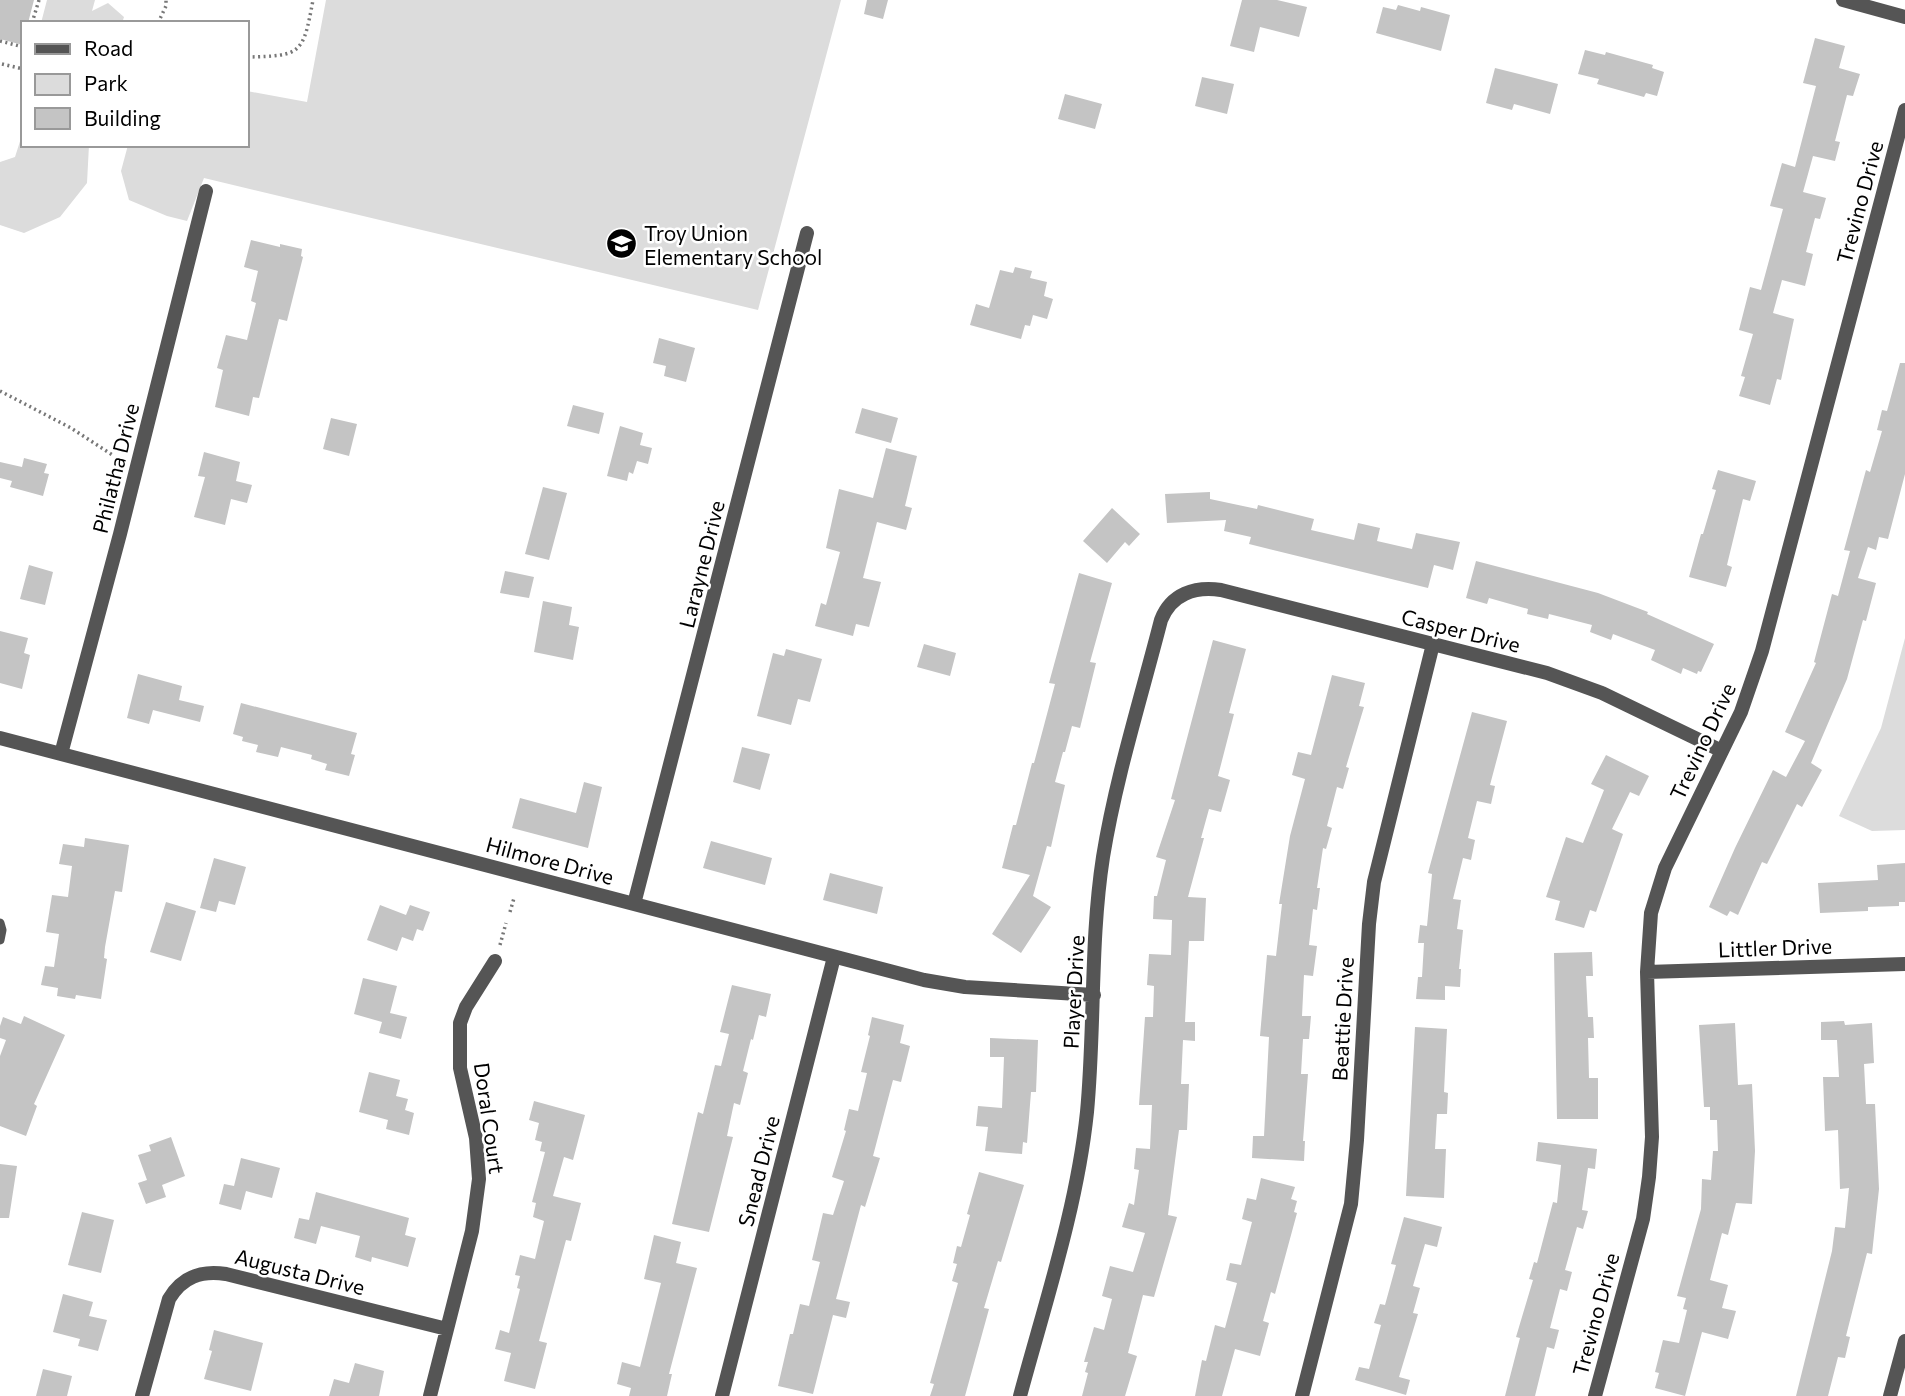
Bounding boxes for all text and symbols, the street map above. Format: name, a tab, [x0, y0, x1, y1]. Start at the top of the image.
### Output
legend	[21, 21, 248, 147]
text: Road	[84, 35, 133, 60]
text: Park	[84, 70, 128, 95]
text: Building	[84, 105, 161, 130]
street label: Trevino Drive	[1831, 138, 1887, 266]
place label: Troy Union Elementary School	[644, 220, 822, 269]
school or university icon: Troy Union Elementary School	[604, 227, 638, 261]
street label: Philatha Drive	[87, 400, 143, 536]
street label: Larayne Drive	[673, 498, 729, 630]
street label: Casper Drive	[1399, 603, 1523, 657]
street label: Trevino Drive	[1664, 679, 1740, 803]
street label: Hilmore Drive	[483, 831, 617, 889]
street label: Littler Drive	[1717, 933, 1833, 961]
street label: Player Drive	[1058, 934, 1088, 1050]
street label: Beattie Drive	[1326, 956, 1358, 1082]
street label: Doral Court	[470, 1061, 510, 1175]
street label: Snead Drive	[732, 1113, 784, 1229]
street label: Augusta Drive	[232, 1243, 368, 1299]
street label: Trevino Drive	[1567, 1250, 1623, 1378]

